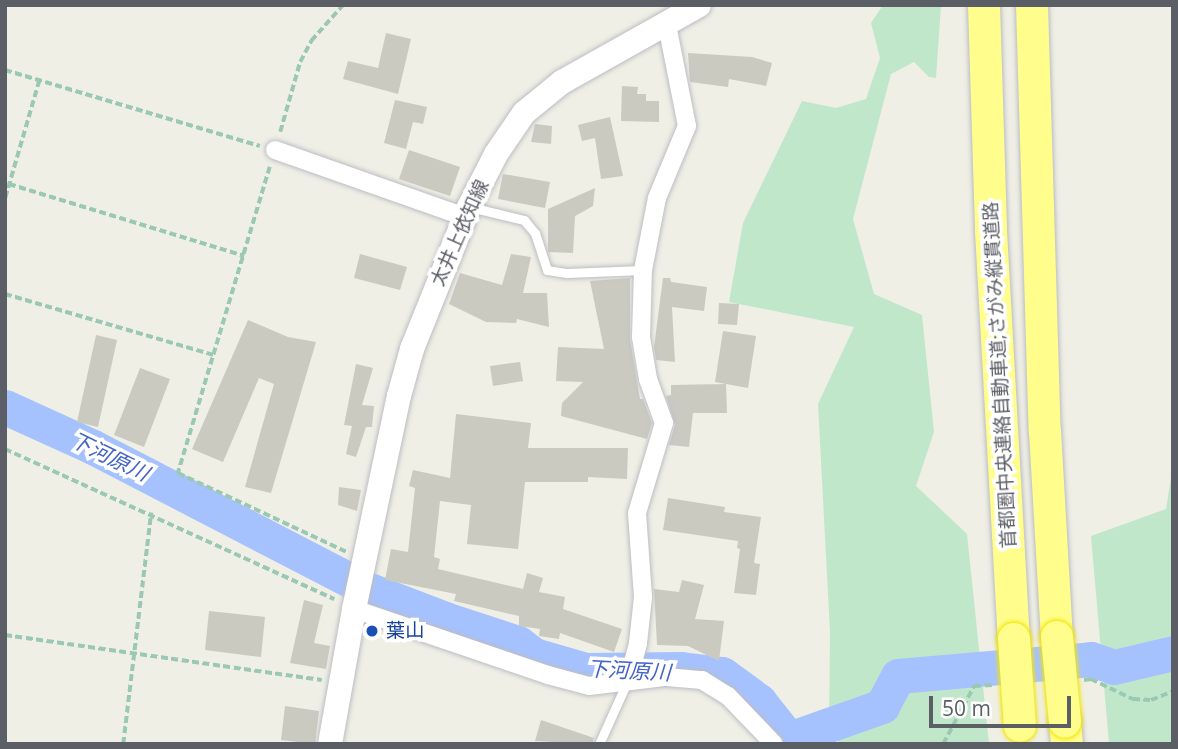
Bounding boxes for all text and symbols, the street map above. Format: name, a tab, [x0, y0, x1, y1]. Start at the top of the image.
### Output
street label: 太井上依知線	[426, 176, 494, 290]
street label: 首都圏中央連絡自動車道;さがみ縦貫道路	[980, 201, 1020, 549]
water label: 下河原川	[67, 426, 153, 486]
place label: 葉山	[386, 620, 424, 642]
marker: 葉山	[364, 623, 380, 639]
water label: 下河原川	[586, 655, 672, 685]
scale bar	[933, 682, 1075, 726]
text: 50 m	[942, 694, 991, 722]

